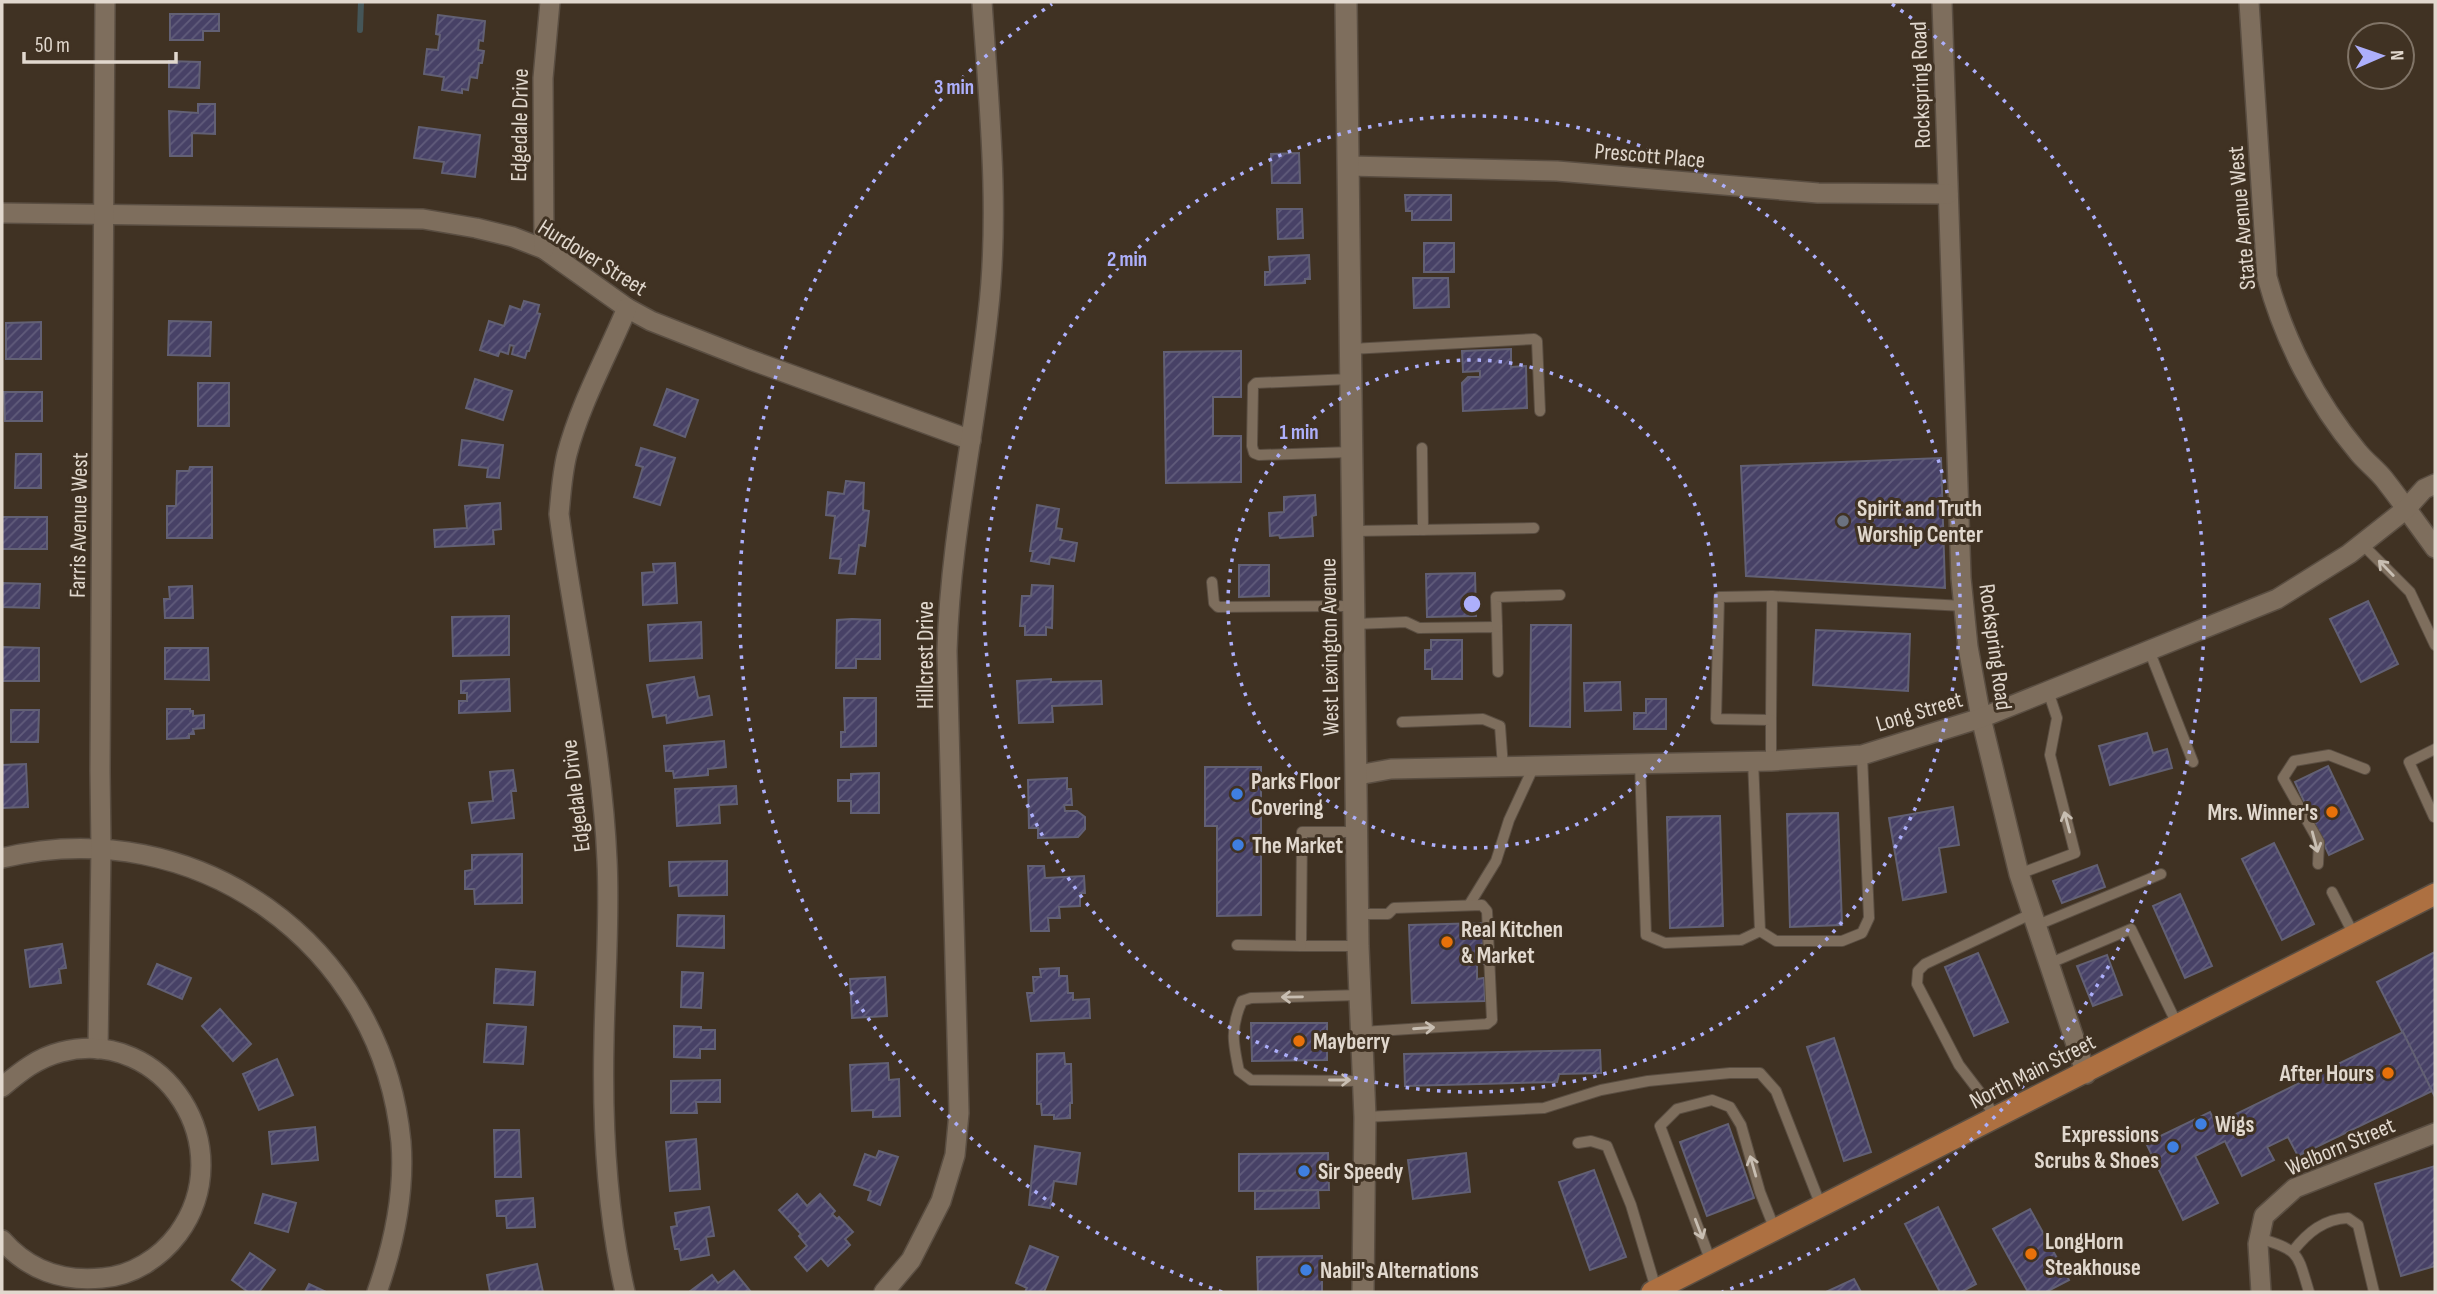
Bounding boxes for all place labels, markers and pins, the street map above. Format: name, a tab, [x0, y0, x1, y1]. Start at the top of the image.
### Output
place label: Spirit and Truth Worship Center	[1857, 495, 1983, 549]
marker: Spirit and Truth Worship Center	[1835, 513, 1851, 529]
centre of rings	[1460, 592, 1484, 616]
place label: Parks Floor Covering	[1251, 768, 1341, 822]
marker: Parks Floor Covering	[1229, 786, 1245, 802]
place label: Mrs. Winner's	[2207, 799, 2318, 827]
marker: Mrs. Winner's	[2324, 804, 2340, 820]
place label: The Market	[1252, 832, 1344, 860]
marker: The Market	[1230, 837, 1246, 853]
place label: Real Kitchen & Market	[1461, 916, 1563, 970]
marker: Real Kitchen & Market	[1439, 934, 1455, 950]
place label: Mayberry	[1313, 1028, 1391, 1056]
marker: Mayberry	[1291, 1033, 1307, 1049]
place label: After Hours	[2279, 1060, 2374, 1088]
marker: After Hours	[2380, 1065, 2396, 1081]
place label: Wigs	[2215, 1111, 2254, 1139]
marker: Wigs	[2193, 1116, 2209, 1132]
place label: Expressions Scrubs & Shoes	[2034, 1121, 2159, 1175]
marker: Expressions Scrubs & Shoes	[2165, 1139, 2181, 1155]
place label: Sir Speedy	[1318, 1158, 1404, 1186]
marker: Sir Speedy	[1296, 1163, 1312, 1179]
place label: LongHorn Steakhouse	[2045, 1228, 2141, 1282]
marker: LongHorn Steakhouse	[2023, 1246, 2039, 1262]
place label: Nabil's Alternations	[1320, 1257, 1479, 1285]
marker: Nabil's Alternations	[1298, 1262, 1314, 1278]

